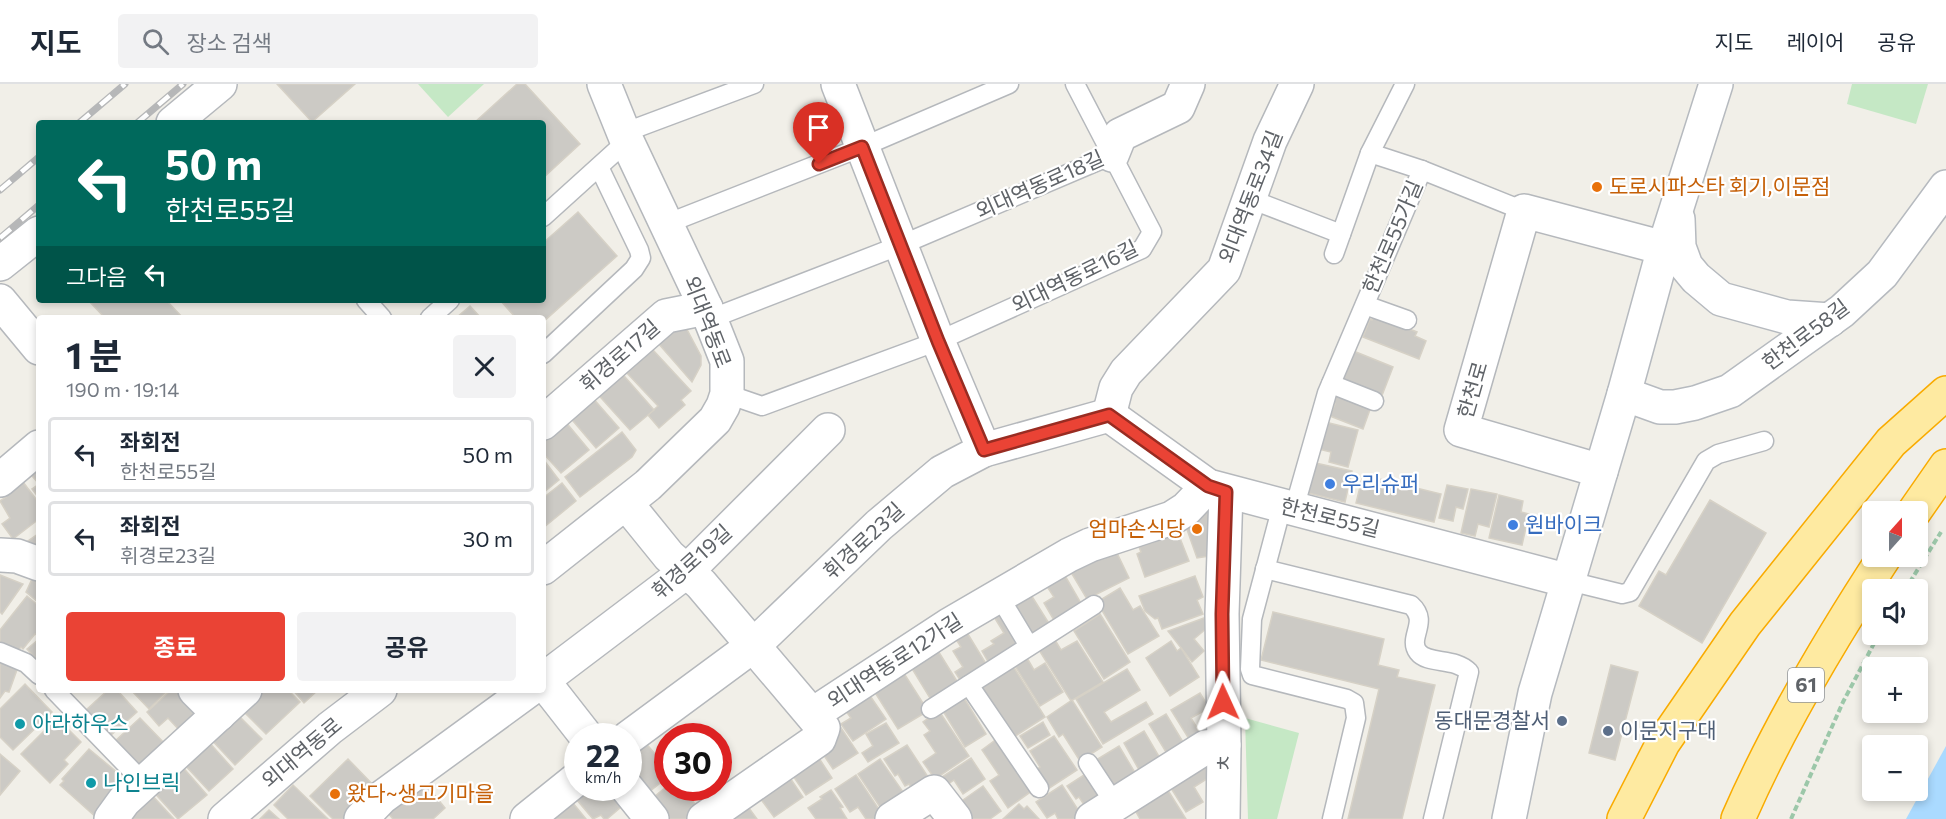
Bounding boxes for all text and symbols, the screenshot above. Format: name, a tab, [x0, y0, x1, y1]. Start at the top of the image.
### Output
search box	[118, 14, 538, 68]
text: 지도	[30, 25, 82, 59]
icon: search	[139, 25, 172, 58]
text: 장소 검색	[187, 29, 272, 56]
text: 지도	[1715, 29, 1753, 54]
text: 레이어	[1786, 29, 1844, 54]
text: 공유	[1877, 29, 1916, 54]
pin	[793, 102, 844, 164]
icon: arrive	[802, 111, 835, 144]
street label: 외대역동로34길	[1213, 126, 1286, 267]
text: 50 m	[165, 137, 262, 189]
icon: left	[66, 144, 144, 222]
street label: 외대역동로18길	[971, 144, 1107, 223]
place label: 도로시파스타 회기,이문점	[1609, 173, 1830, 198]
street label: 한천로55가길	[1357, 176, 1427, 297]
marker: 도로시파스타 회기,이문점	[1590, 180, 1604, 194]
text: 한천로55길	[165, 193, 295, 226]
street label: 외대역동로16길	[1007, 234, 1142, 317]
icon: left	[139, 258, 172, 291]
text: 그다음	[66, 263, 127, 290]
street label: 외대역동로	[679, 272, 737, 371]
street label: 한천로58길	[1757, 293, 1853, 375]
street label: 휘경로17길	[574, 313, 664, 396]
text: 1 분	[66, 332, 122, 376]
button: close	[453, 335, 516, 398]
street label: 한천로	[1452, 358, 1492, 421]
text: 190 m · 19:14	[66, 377, 179, 401]
text: 좌회전	[120, 428, 181, 455]
icon: left	[69, 438, 102, 471]
text: 50 m	[463, 441, 513, 468]
text: 한천로55길	[120, 459, 217, 483]
place label: 우리슈퍼	[1342, 470, 1419, 495]
marker: 우리슈퍼	[1323, 477, 1337, 491]
street label: 한천로55길	[1278, 492, 1383, 541]
street label: 휘경로23길	[818, 496, 908, 583]
north arrow	[1862, 501, 1928, 567]
map controls	[1862, 501, 1928, 801]
place label: 원바이크	[1525, 511, 1602, 536]
text: 좌회전	[120, 512, 181, 539]
place label: 엄마손식당	[1088, 515, 1185, 540]
street label: 휘경로19길	[646, 518, 736, 603]
marker: 원바이크	[1506, 518, 1520, 532]
icon: left	[69, 522, 102, 555]
marker: 엄마손식당	[1190, 522, 1204, 536]
text: 30 m	[463, 525, 513, 552]
text: 휘경로23길	[120, 543, 216, 567]
button: sound	[1862, 579, 1928, 645]
street label: 외대역동로12가길	[822, 607, 966, 713]
button: 종료	[66, 612, 285, 681]
button: 공유	[297, 612, 516, 681]
button: +	[1862, 657, 1928, 723]
road number: 61	[1788, 668, 1824, 702]
position arrow	[1191, 670, 1255, 734]
place label: 동대문경찰서	[1434, 707, 1550, 732]
place label: 아라하우스	[32, 710, 129, 735]
street label: 외대역동로	[256, 711, 346, 792]
marker: 동대문경찰서	[1555, 714, 1569, 728]
marker: 아라하우스	[13, 717, 27, 731]
place label: 이문지구대	[1620, 717, 1717, 742]
speed limit sign: 30	[654, 723, 732, 801]
marker: 이문지구대	[1601, 724, 1615, 738]
button: −	[1862, 735, 1928, 801]
text: 22	[586, 736, 620, 773]
street label: ㅊ	[1210, 753, 1235, 773]
text: km/h	[585, 768, 621, 786]
place label: 나인브릭	[103, 769, 180, 794]
marker: 나인브릭	[84, 776, 98, 790]
place label: 왔다~생고기마을	[347, 780, 494, 805]
marker: 왔다~생고기마을	[328, 787, 342, 801]

